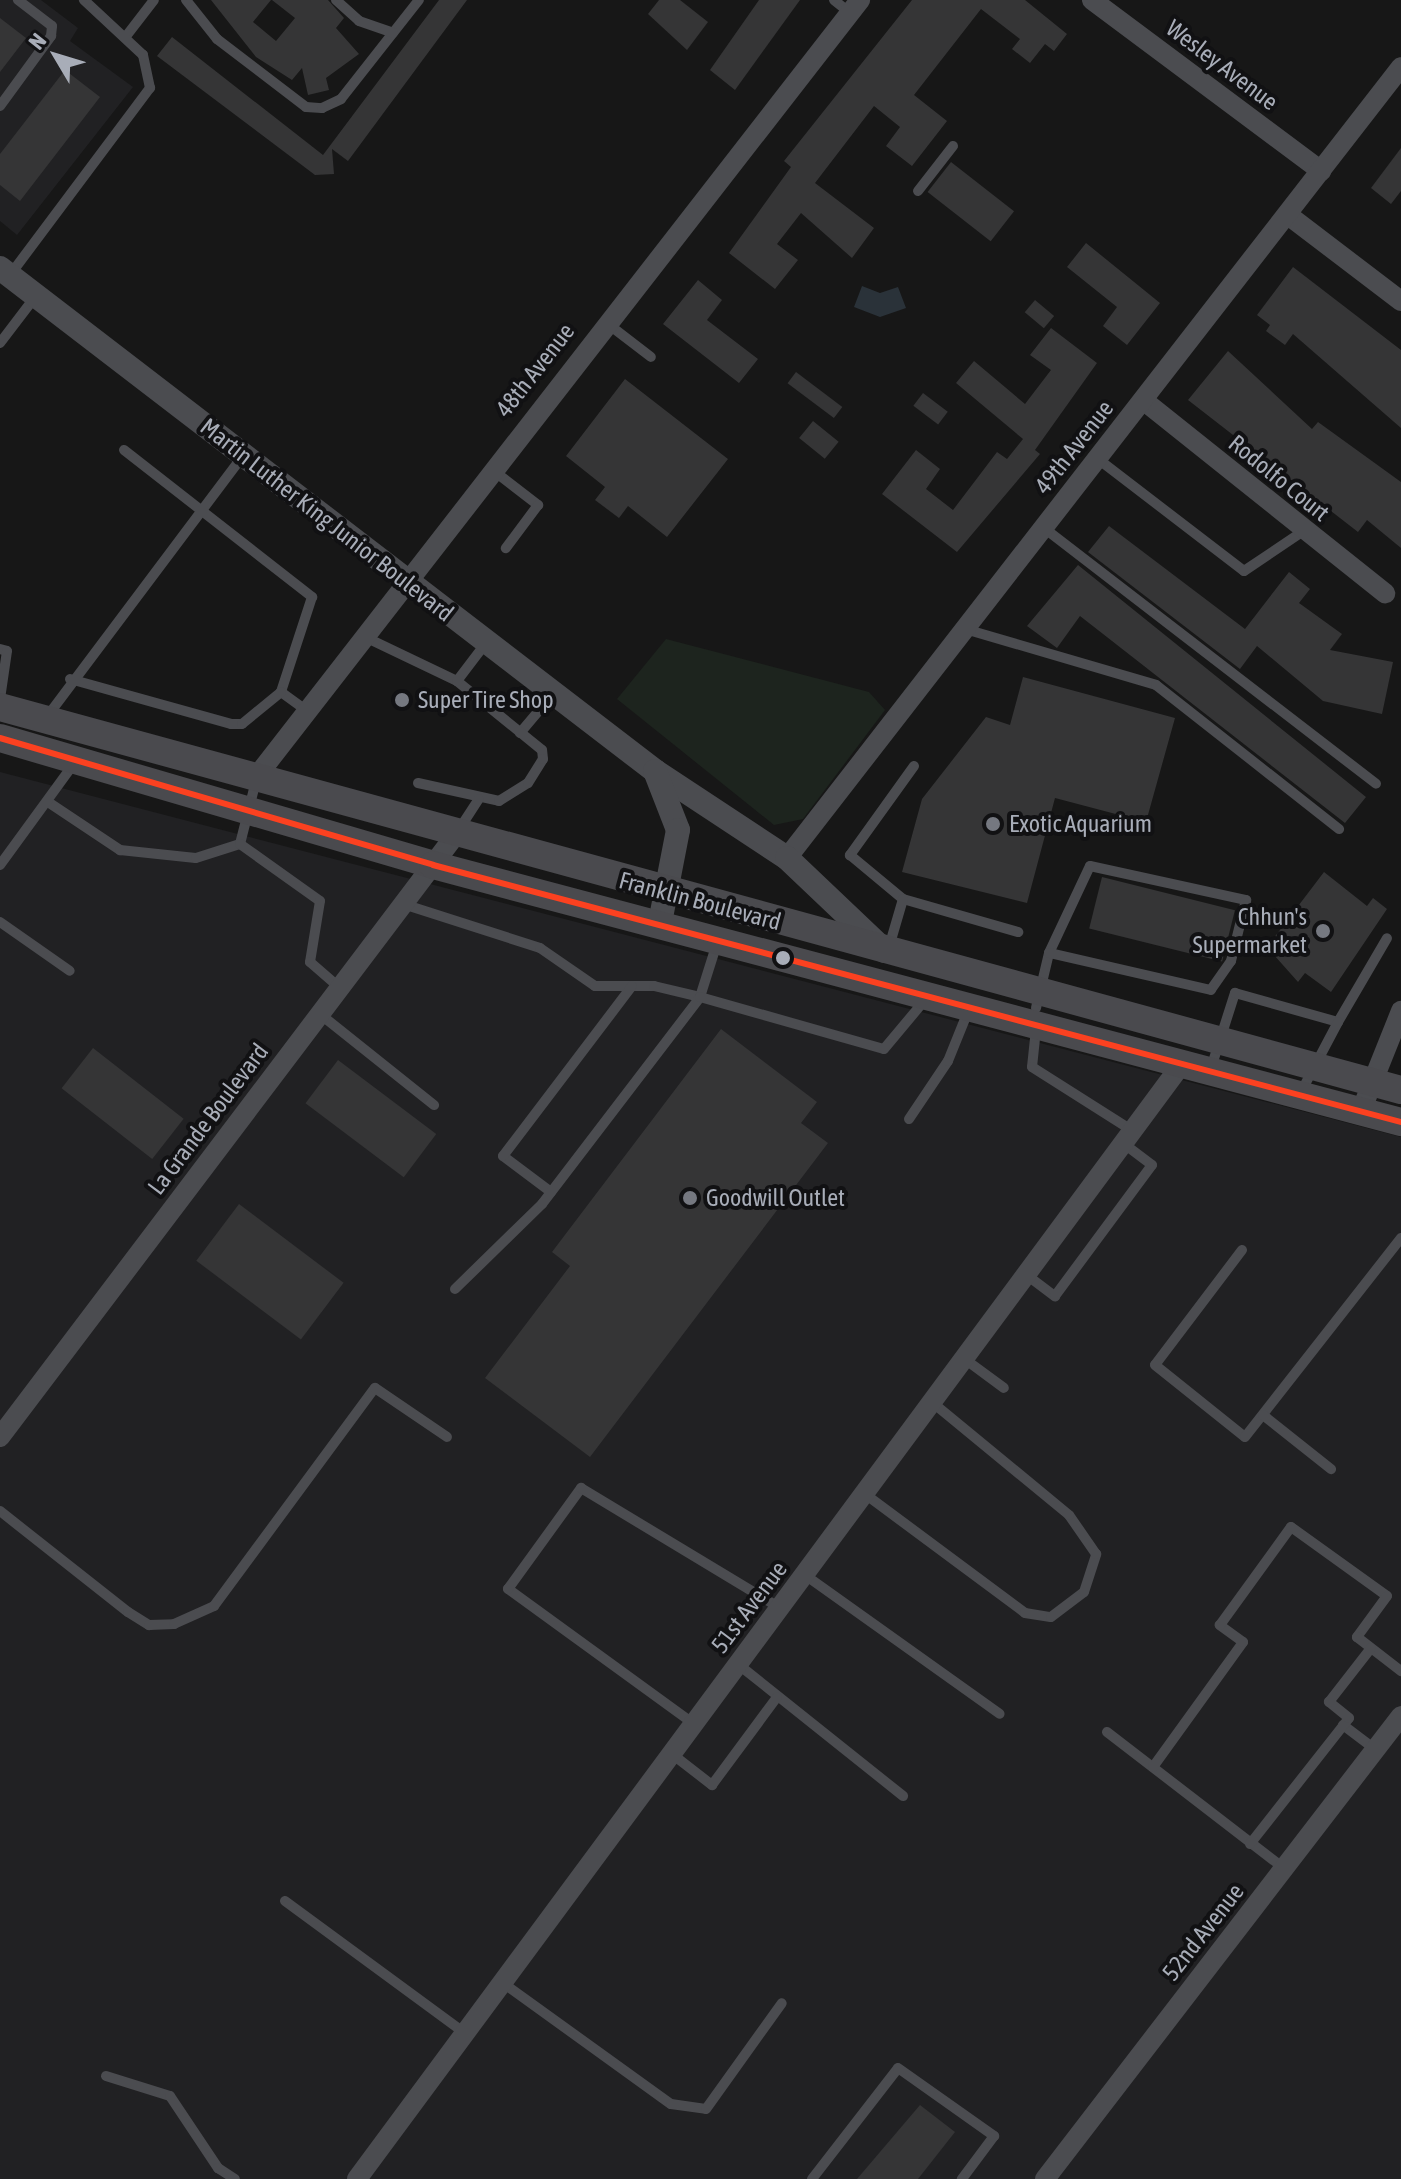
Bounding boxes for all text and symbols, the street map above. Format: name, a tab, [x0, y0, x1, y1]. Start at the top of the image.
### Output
street label: Wesley Avenue	[1160, 14, 1284, 116]
north arrow	[16, 16, 96, 96]
text: N	[23, 28, 51, 54]
street label: 48th Avenue	[490, 317, 580, 423]
street label: 49th Avenue	[1029, 394, 1119, 500]
street label: Martin Luther King Junior Boulevard	[195, 412, 459, 628]
street label: Rodolfo Court	[1223, 429, 1335, 527]
place label: Super Tire Shop	[418, 686, 554, 714]
marker: Super Tire Shop	[393, 691, 411, 709]
place label: Exotic Aquarium	[1009, 810, 1152, 838]
marker: Exotic Aquarium	[984, 815, 1002, 833]
street label: Franklin Boulevard	[616, 866, 784, 936]
place label: Chhun's Supermarket	[1193, 903, 1307, 959]
marker: Chhun's Supermarket	[1314, 922, 1332, 940]
unlabelled marker	[775, 950, 791, 966]
street label: La Grande Boulevard	[142, 1038, 274, 1200]
place label: Goodwill Outlet	[706, 1184, 845, 1212]
marker: Goodwill Outlet	[681, 1189, 699, 1207]
street label: 51st Avenue	[705, 1555, 793, 1659]
street label: 52nd Avenue	[1156, 1878, 1250, 1986]

